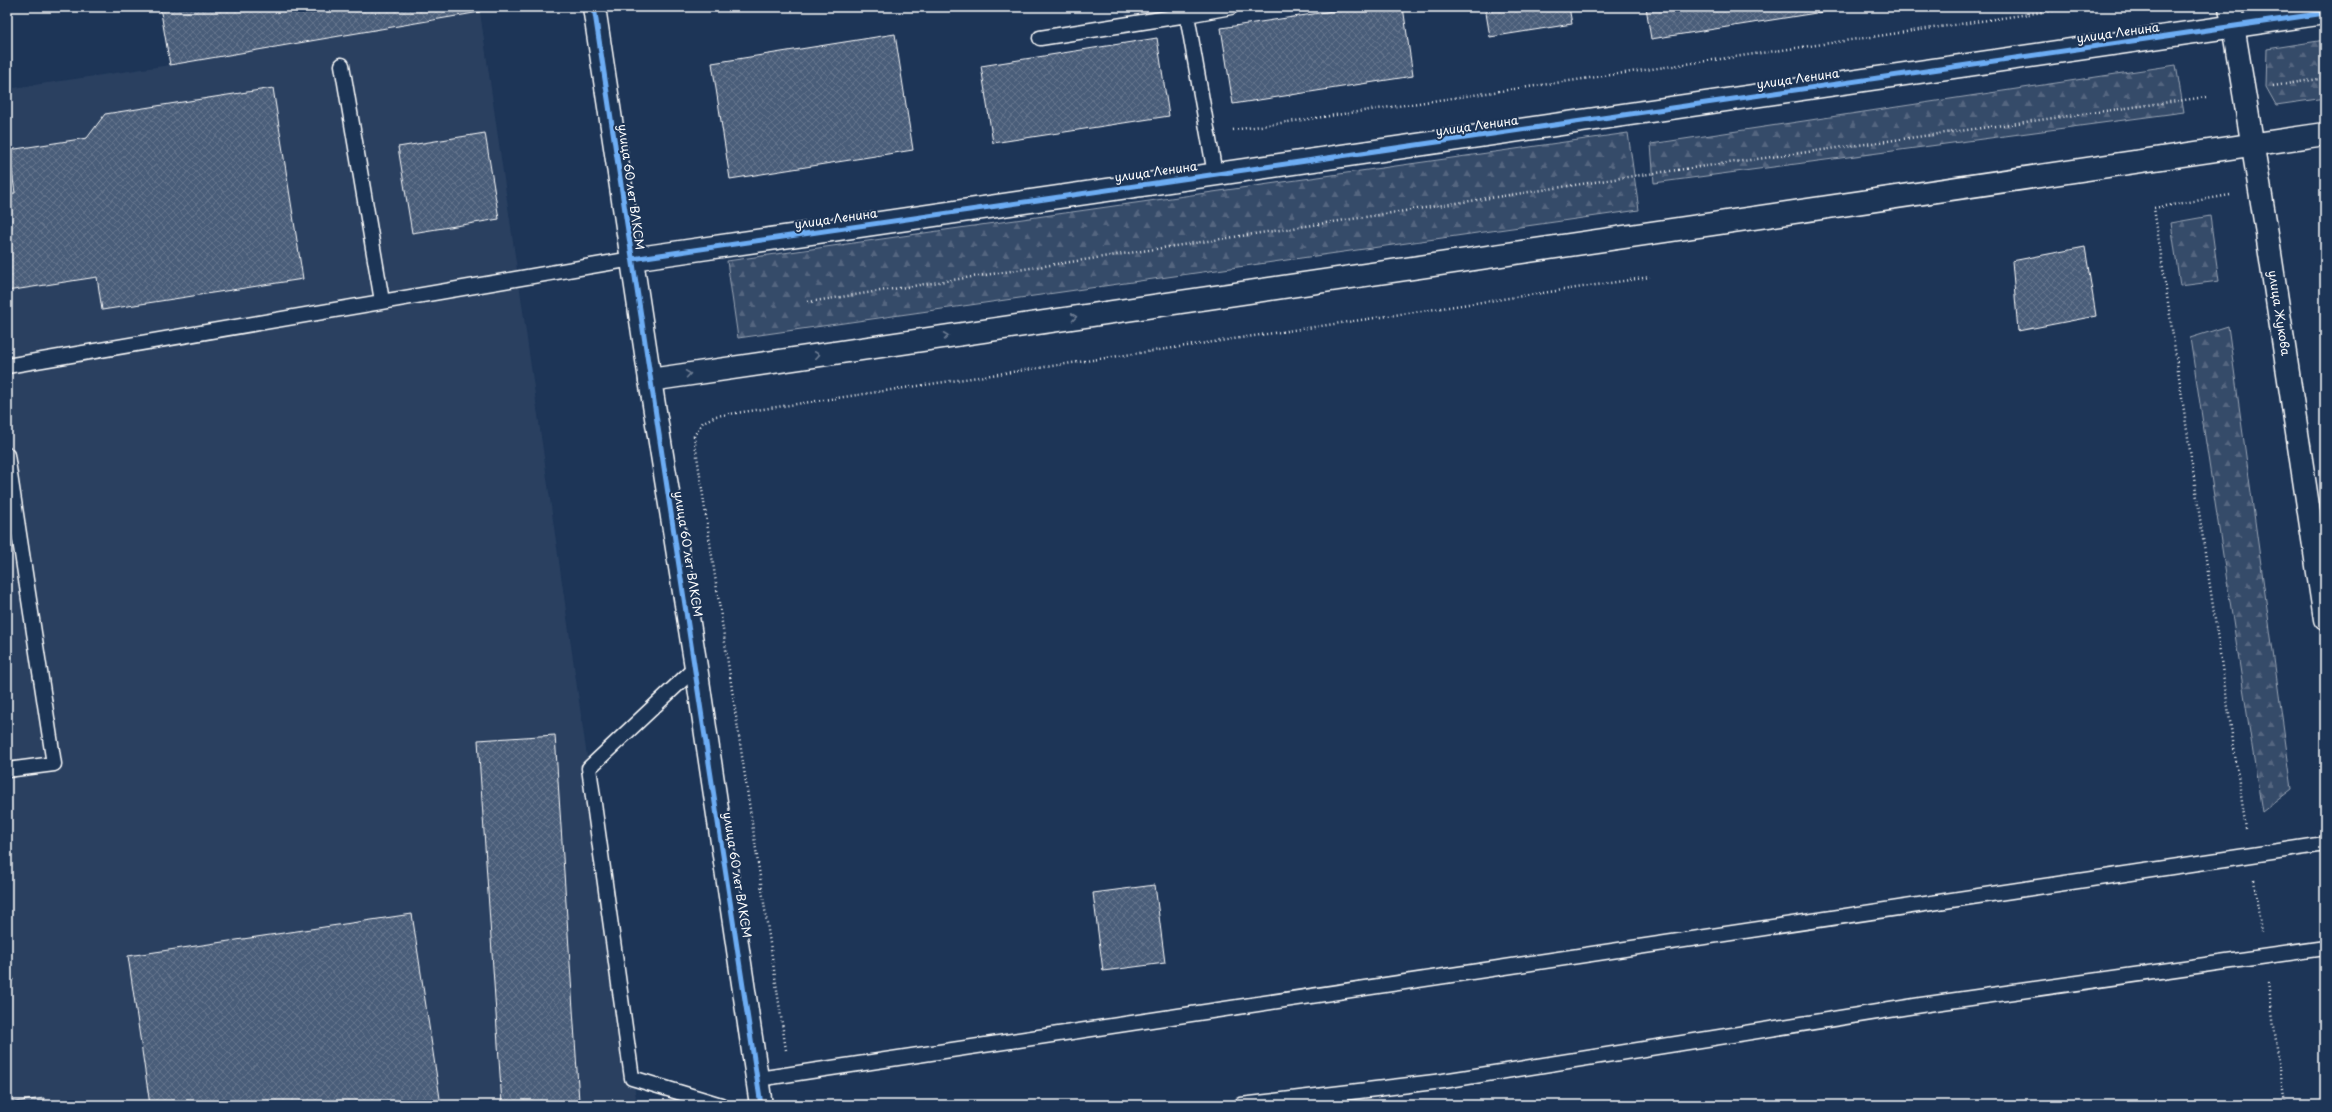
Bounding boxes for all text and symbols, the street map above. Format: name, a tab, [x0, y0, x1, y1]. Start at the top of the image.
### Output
street label: улица Ленина	[2075, 17, 2161, 47]
street label: улица Ленина	[1755, 63, 1841, 93]
street label: улица Ленина	[1434, 110, 1520, 140]
street label: улица 60 лет ВЛКСМ	[614, 123, 650, 251]
street label: улица Ленина	[1113, 156, 1199, 186]
street label: улица Ленина	[793, 203, 879, 233]
street label: улица Жукова	[2264, 269, 2296, 357]
one-way arrow	[1071, 313, 1077, 322]
one-way arrow	[942, 332, 949, 341]
one-way arrow	[814, 351, 820, 360]
one-way arrow	[685, 370, 691, 379]
street label: улица 60 лет ВЛКСМ	[670, 490, 708, 618]
street label: улица 60 лет ВЛКСМ	[719, 811, 757, 939]

